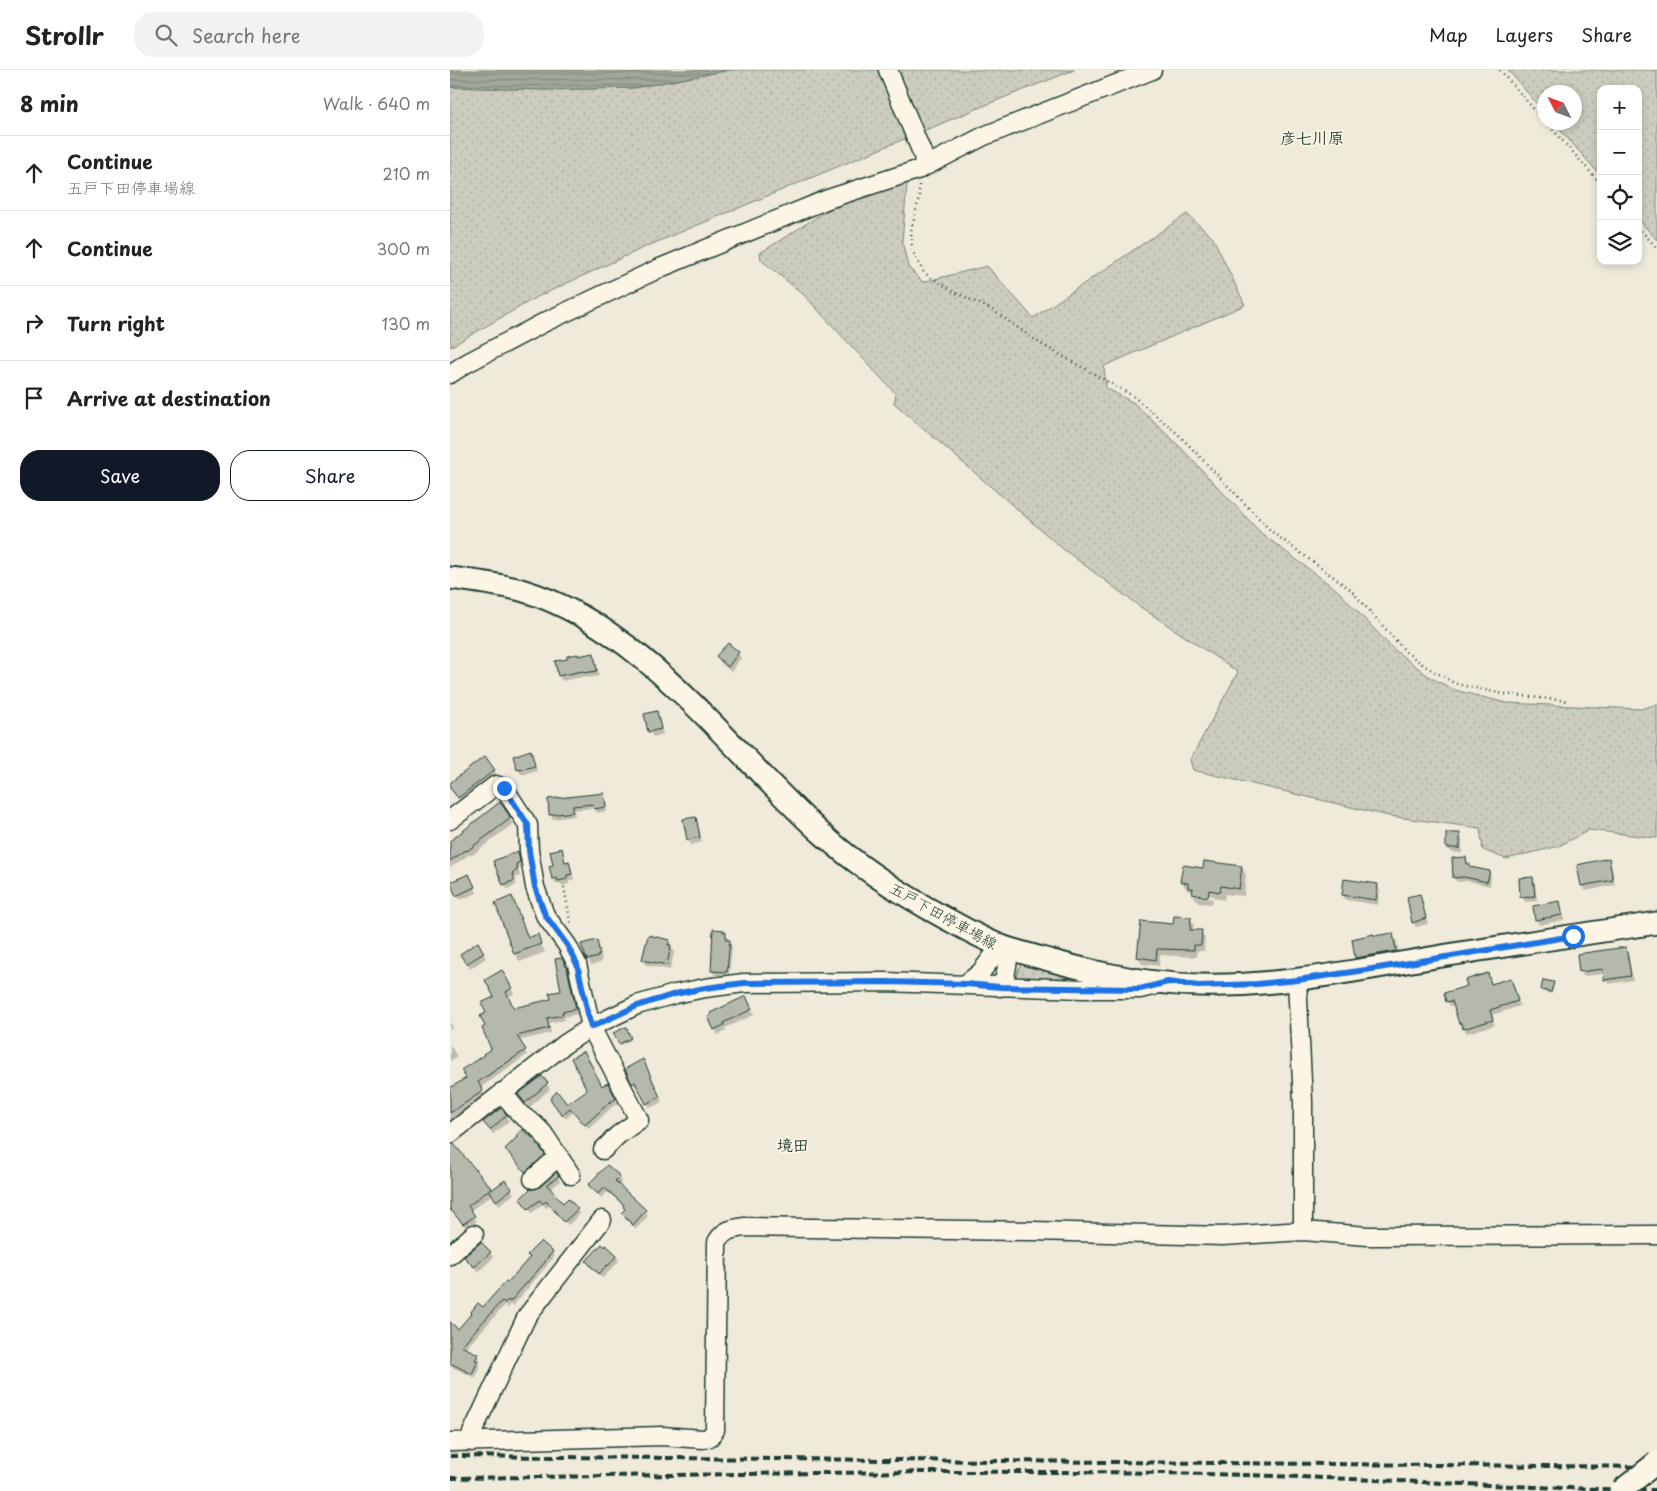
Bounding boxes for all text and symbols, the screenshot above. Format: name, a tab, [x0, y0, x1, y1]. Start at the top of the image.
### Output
search box	[134, 12, 484, 57]
text: Strollr	[25, 17, 104, 53]
icon: search	[152, 21, 180, 49]
text: Search here	[192, 21, 301, 49]
text: Map	[1429, 21, 1468, 48]
text: Layers	[1496, 21, 1553, 48]
text: Share	[1581, 21, 1632, 48]
north arrow	[1537, 85, 1582, 130]
map controls	[1597, 85, 1642, 265]
button: +	[1597, 85, 1642, 130]
text: 8 min	[20, 87, 79, 119]
text: Walk · 640 m	[323, 91, 430, 115]
district label: 彦七川原	[1280, 125, 1344, 149]
button: −	[1597, 130, 1642, 175]
text: Continue	[67, 147, 153, 175]
icon: ahead	[20, 159, 48, 187]
text: 210 m	[382, 161, 430, 185]
text: 五戸下田停車場線	[67, 175, 195, 199]
button: locate	[1597, 175, 1642, 220]
button: layers	[1597, 220, 1642, 265]
icon: ahead	[20, 234, 48, 262]
text: Continue	[67, 234, 153, 262]
text: 300 m	[376, 236, 430, 260]
icon: right	[20, 309, 48, 337]
text: Turn right	[67, 309, 165, 337]
text: 130 m	[382, 311, 430, 335]
icon: arrive	[20, 384, 48, 412]
text: Arrive at destination	[67, 384, 271, 412]
button: Save	[20, 450, 220, 501]
button: Share	[230, 450, 430, 501]
route end	[493, 777, 516, 800]
street label: 五戸下田停車場線	[886, 876, 1002, 954]
route start	[1562, 925, 1585, 948]
district label: 境田	[777, 1132, 809, 1156]

